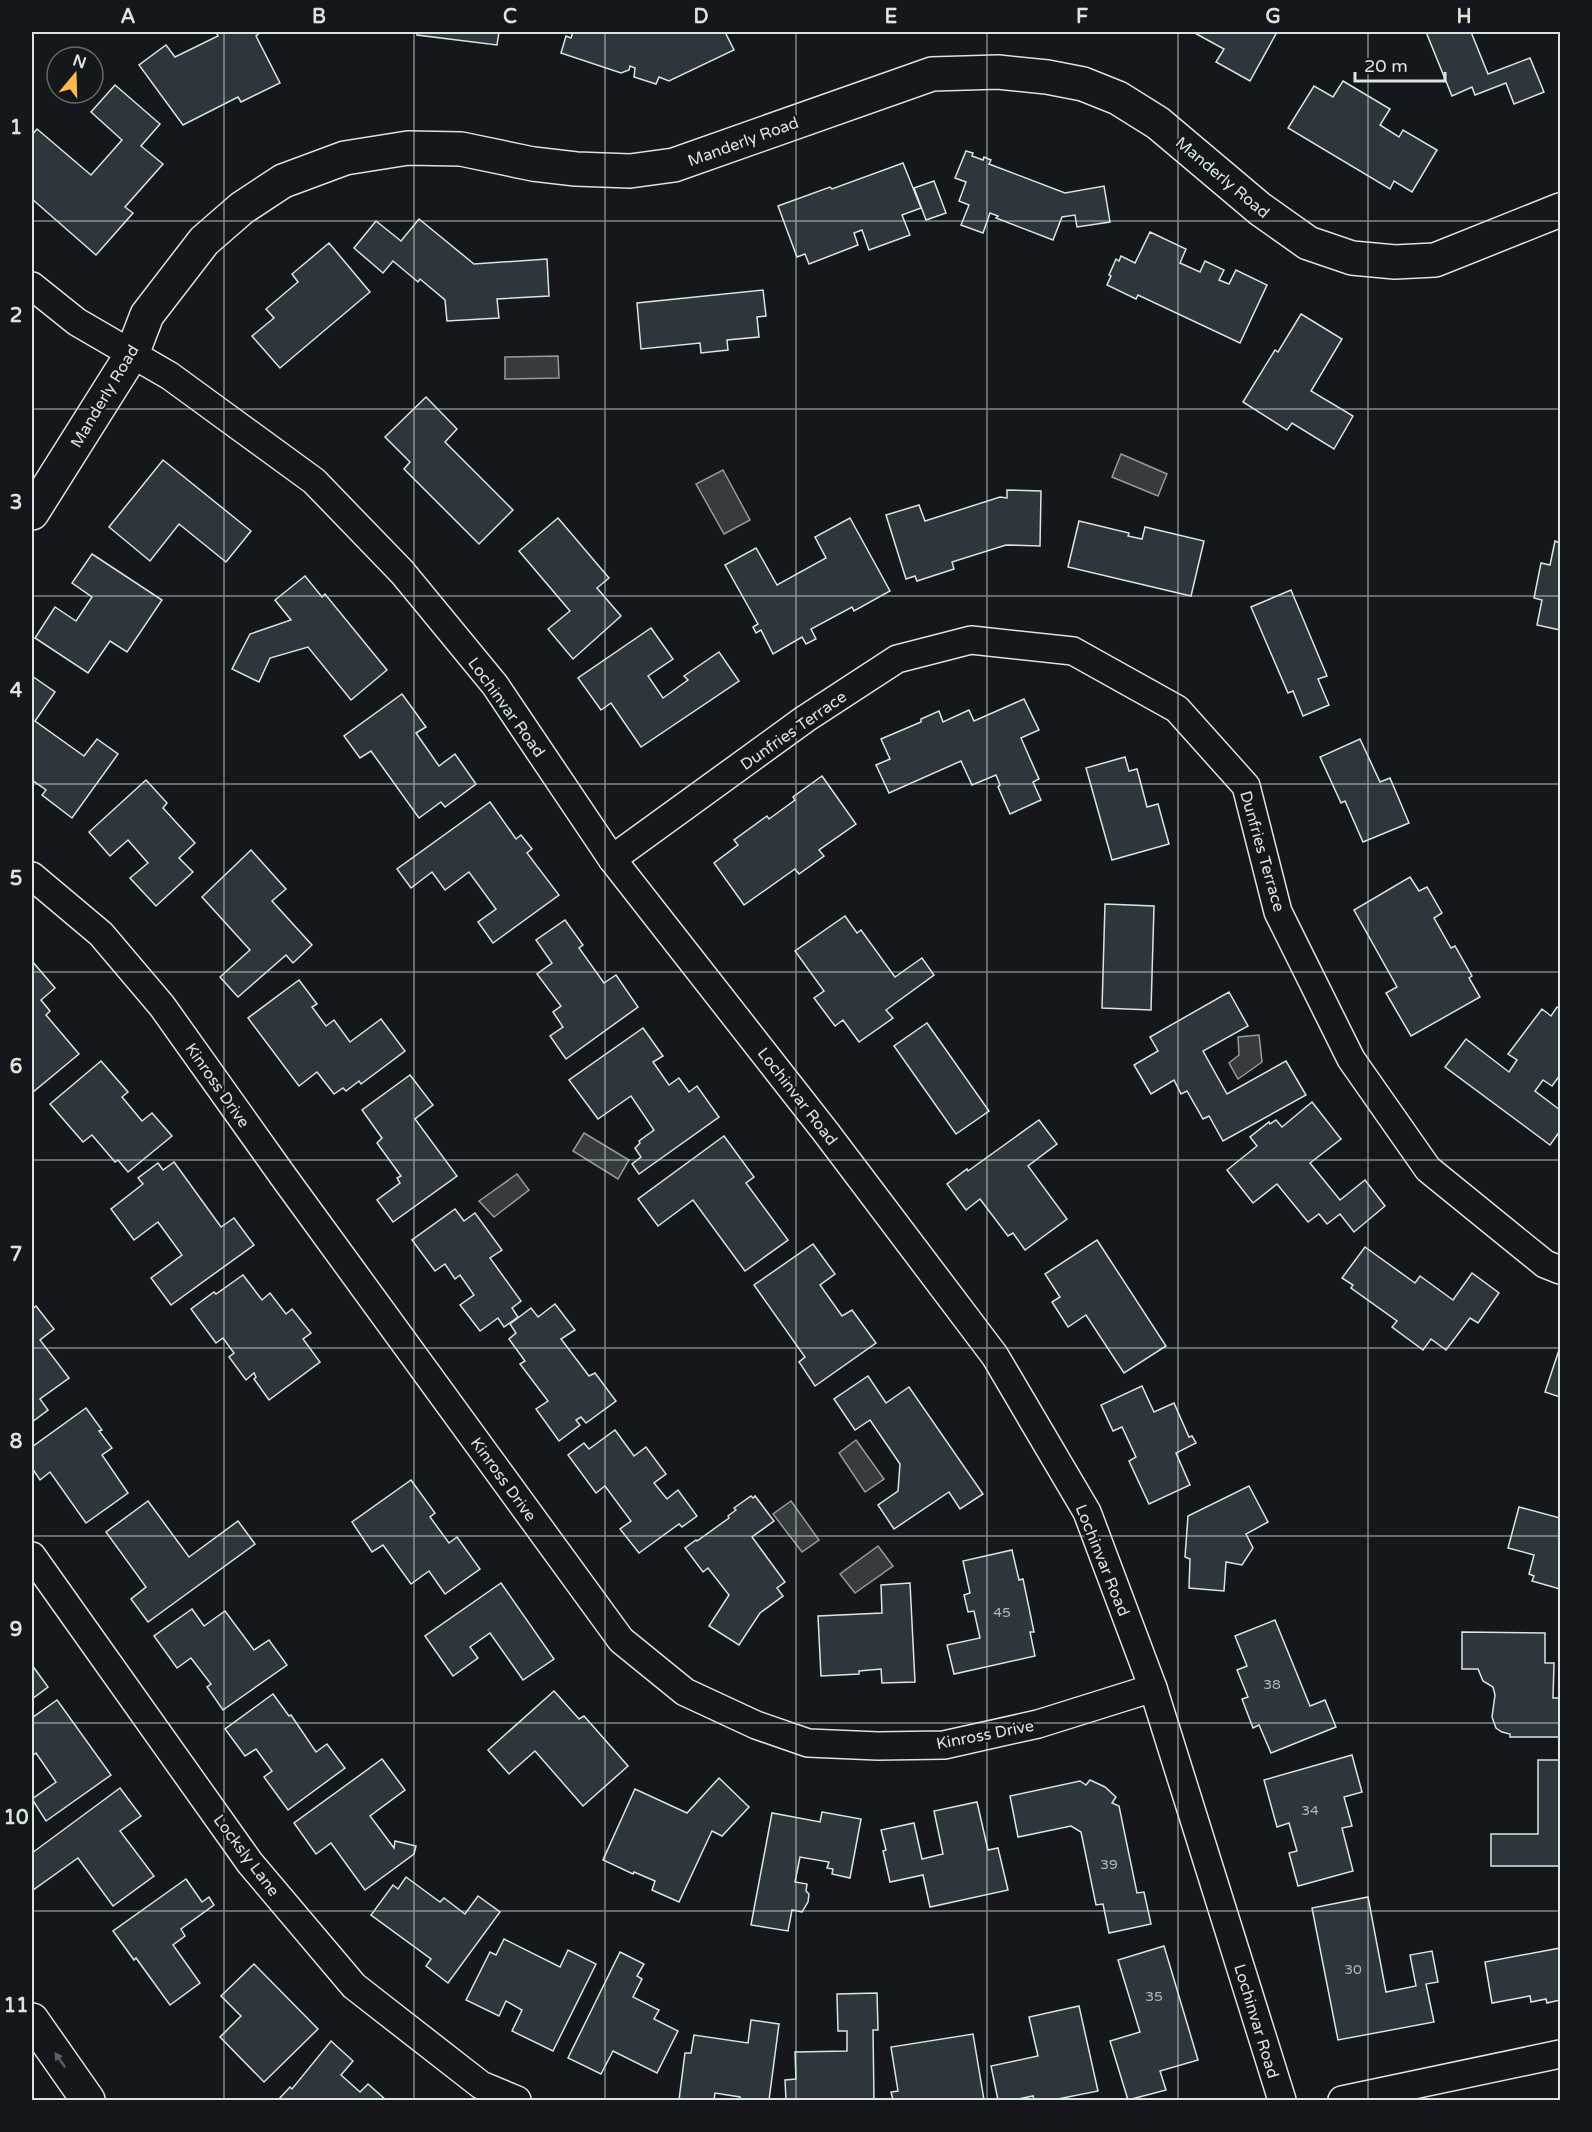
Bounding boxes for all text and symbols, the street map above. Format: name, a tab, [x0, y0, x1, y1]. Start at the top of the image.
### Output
text: A	[121, 5, 136, 29]
text: B	[312, 5, 326, 29]
text: C	[503, 5, 517, 29]
text: D	[693, 5, 709, 29]
text: E	[885, 5, 898, 29]
text: F	[1076, 5, 1088, 29]
text: G	[1265, 5, 1281, 29]
text: H	[1456, 5, 1472, 29]
north arrow	[45, 45, 105, 105]
scale bar	[1355, 45, 1445, 83]
text: N	[70, 50, 89, 73]
text: 20 m	[1364, 55, 1408, 77]
street label: Manderly Road	[685, 113, 801, 171]
text: 1	[10, 116, 22, 140]
street label: Manderly Road	[1171, 133, 1273, 223]
text: 2	[10, 304, 22, 328]
street label: Manderly Road	[66, 341, 143, 452]
text: 3	[10, 491, 22, 515]
street label: Lochinvar Road	[463, 654, 549, 761]
text: 4	[10, 679, 23, 703]
street label: Dunfries Terrace	[737, 687, 850, 775]
street label: Dunfries Terrace	[1235, 789, 1289, 914]
text: 5	[10, 867, 22, 891]
street label: Kinross Drive	[181, 1039, 254, 1132]
street label: Lochinvar Road	[753, 1044, 842, 1150]
text: 6	[10, 1055, 22, 1079]
text: 7	[10, 1243, 22, 1267]
text: 8	[10, 1430, 22, 1454]
street label: Kinross Drive	[466, 1434, 540, 1526]
street label: Lochinvar Road	[1071, 1502, 1134, 1619]
house number: 45	[993, 1604, 1011, 1621]
text: 9	[10, 1618, 22, 1642]
house number: 38	[1263, 1676, 1281, 1693]
street label: Kinross Drive	[935, 1716, 1036, 1754]
house number: 34	[1301, 1802, 1319, 1819]
text: 10	[3, 1806, 29, 1830]
street label: Locksly Lane	[209, 1811, 284, 1901]
house number: 39	[1100, 1856, 1118, 1873]
house number: 30	[1344, 1961, 1362, 1978]
street label: Lochinvar Road	[1229, 1962, 1283, 2081]
house number: 35	[1145, 1988, 1163, 2005]
text: 11	[3, 1994, 29, 2018]
one-way arrow	[54, 2053, 66, 2069]

